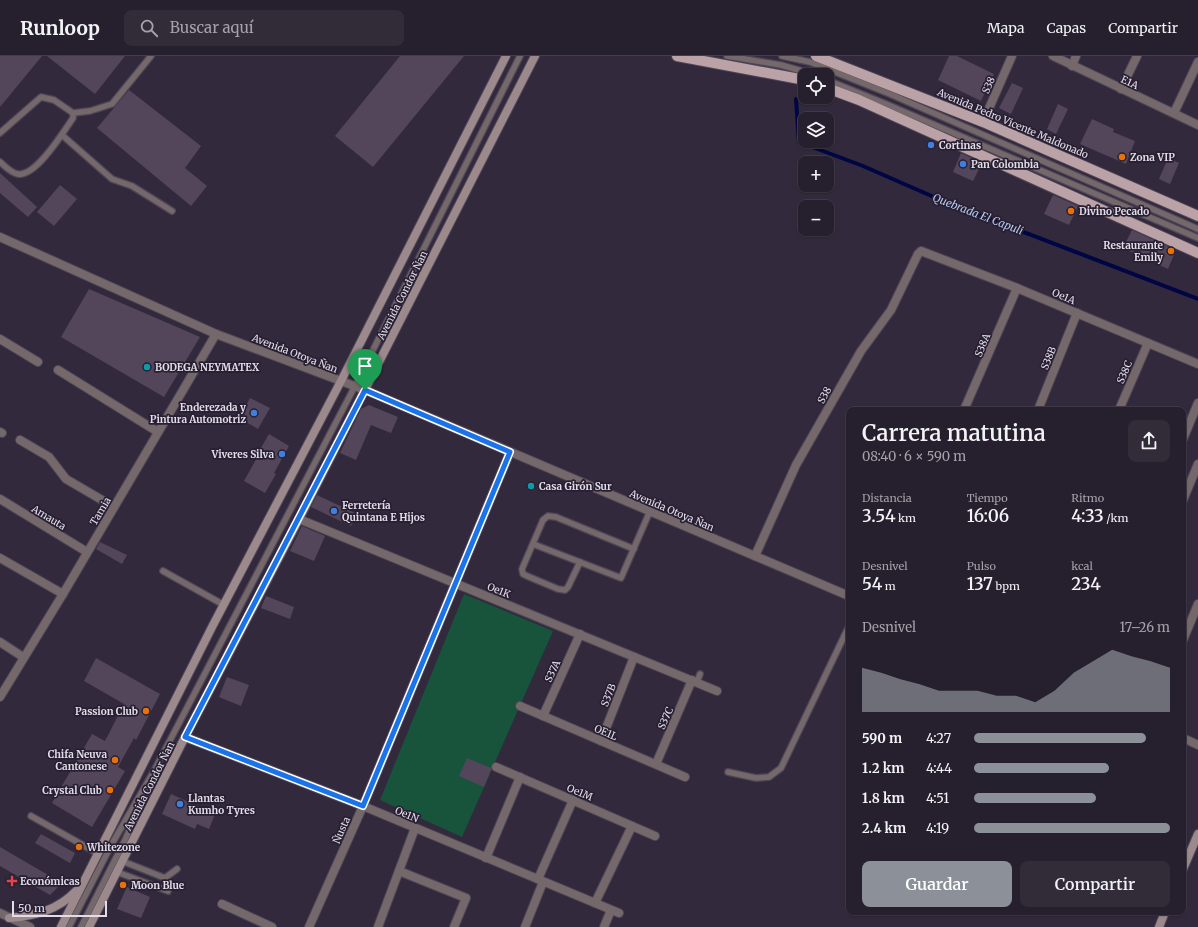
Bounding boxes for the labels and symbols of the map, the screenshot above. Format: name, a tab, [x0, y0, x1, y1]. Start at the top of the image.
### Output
street label: E1A	[1119, 73, 1142, 93]
street label: S38	[979, 75, 998, 96]
street label: Avenida Pedro Vicente Maldonado	[934, 85, 1091, 161]
place label: Cortinas	[939, 139, 981, 152]
marker: Cortinas	[926, 140, 936, 150]
place label: Zona VIP	[1130, 151, 1175, 164]
marker: Zona VIP	[1117, 152, 1127, 162]
place label: Pan Colombia	[971, 158, 1039, 171]
marker: Pan Colombia	[958, 159, 968, 169]
water label: Quebrada El Capuli	[931, 190, 1025, 238]
place label: Divino Pecado	[1079, 205, 1149, 218]
marker: Divino Pecado	[1066, 206, 1076, 216]
place label: Restaurante Emily	[1103, 239, 1164, 264]
marker: Restaurante Emily	[1166, 246, 1176, 256]
street label: Avenida Condor Ñan	[374, 248, 431, 343]
street label: Oe1A	[1050, 286, 1078, 308]
street label: Avenida Otoya Ñan	[249, 331, 340, 376]
street label: S38A	[972, 331, 994, 359]
street label: S38B	[1038, 344, 1059, 372]
pin	[348, 349, 382, 390]
street label: S38C	[1114, 358, 1135, 386]
place label: BODEGA NEYMATEX	[155, 361, 260, 374]
marker: BODEGA NEYMATEX	[142, 362, 152, 372]
street label: S38	[815, 384, 834, 406]
place label: Enderezada y Pintura Automotriz	[150, 401, 246, 426]
marker: Enderezada y Pintura Automotriz	[249, 408, 259, 418]
place label: Viveres Silva	[211, 448, 274, 461]
marker: Viveres Silva	[277, 449, 287, 459]
place label: Casa Girón Sur	[539, 480, 612, 493]
marker: Casa Girón Sur	[526, 481, 536, 491]
street label: Avenida Otoya Ñan	[627, 486, 716, 534]
street label: Tamia	[87, 494, 114, 528]
place label: Ferretería Quintana E Hijos	[342, 499, 425, 524]
street label: Amauta	[28, 502, 69, 533]
marker: Ferretería Quintana E Hijos	[329, 506, 339, 516]
street label: Oe1K	[485, 580, 513, 601]
street label: S37A	[542, 657, 564, 684]
street label: S37B	[598, 682, 619, 709]
place label: Passion Club	[75, 705, 138, 718]
street label: S37C	[655, 705, 676, 731]
marker: Passion Club	[141, 706, 151, 716]
street label: OE1L	[592, 722, 620, 743]
street label: Avenida Condor Ñan	[121, 739, 178, 834]
place label: Chifa Neuva Cantonese	[48, 748, 108, 773]
marker: Chifa Neuva Cantonese	[110, 755, 120, 765]
street label: Oe1M	[565, 781, 595, 804]
place label: Crystal Club	[42, 784, 102, 797]
marker: Crystal Club	[105, 785, 115, 795]
place label: Llantas Kumho Tyres	[188, 792, 255, 817]
marker: Llantas Kumho Tyres	[175, 799, 185, 809]
street label: Oe1N	[393, 804, 421, 825]
street label: Ñusta	[330, 814, 353, 846]
place label: Whitezone	[86, 841, 141, 854]
marker: Whitezone	[74, 842, 84, 852]
place label: Económicas	[20, 875, 80, 888]
marker: Económicas	[7, 876, 17, 886]
place label: Moon Blue	[131, 879, 185, 892]
marker: Moon Blue	[118, 880, 128, 890]
scale bar	[12, 899, 107, 918]

